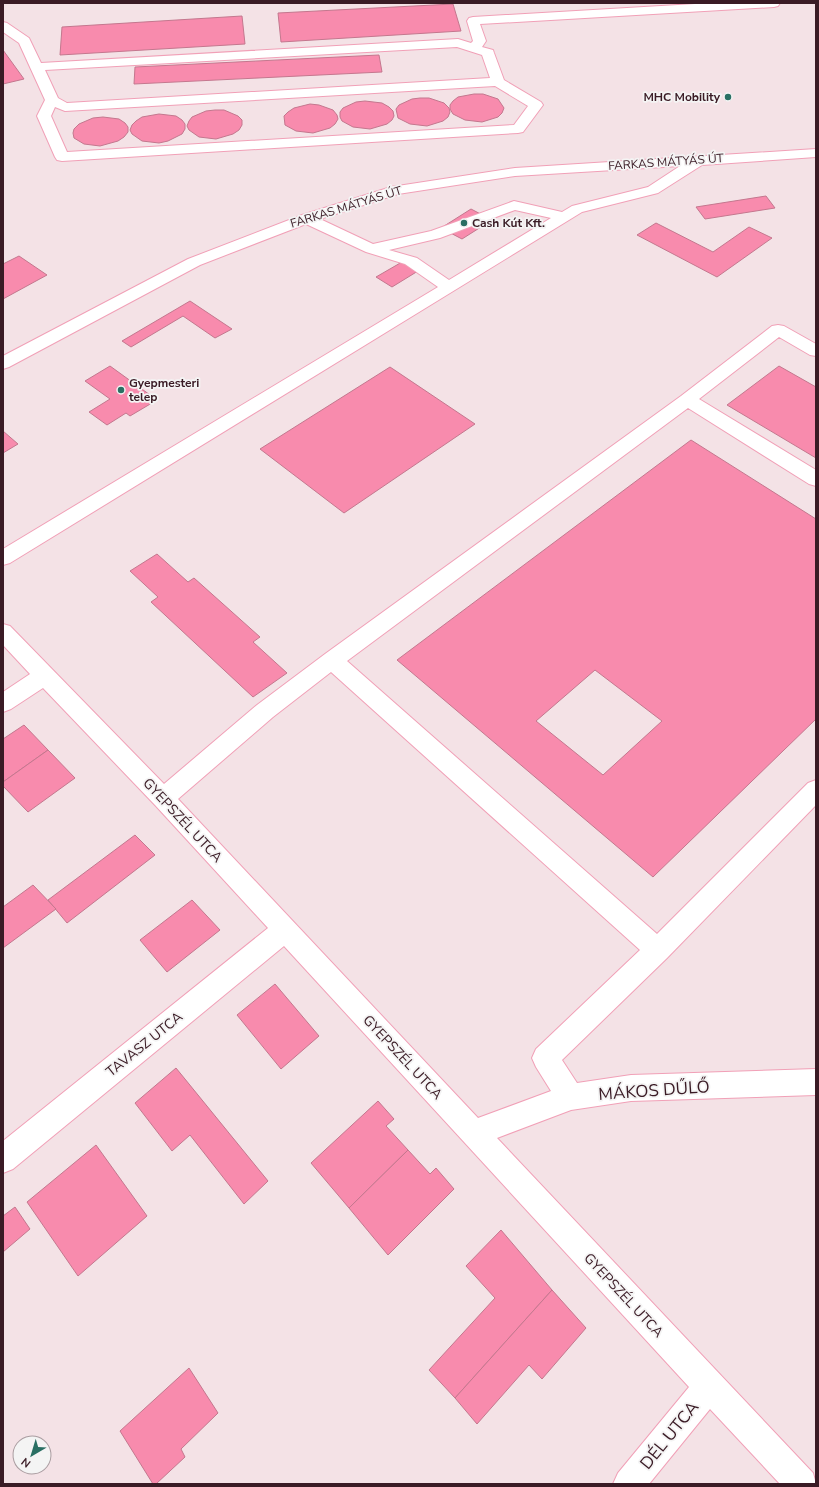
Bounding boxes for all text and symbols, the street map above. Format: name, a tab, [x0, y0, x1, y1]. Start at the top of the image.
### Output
place label: MHC Mobility	[643, 89, 721, 105]
marker: MHC Mobility	[723, 92, 733, 102]
street label: FARKAS MÁTYÁS ÚT	[608, 150, 725, 174]
street label: FARKAS MÁTYÁS ÚT	[288, 182, 404, 232]
place label: Cash Kút Kft.	[472, 215, 545, 231]
marker: Cash Kút Kft.	[459, 218, 469, 228]
place label: Gyepmesteri telep	[129, 375, 199, 405]
marker: Gyepmesteri telep	[116, 385, 126, 395]
street label: GYEPSZÉL UTCA	[138, 774, 227, 867]
street label: TAVASZ UTCA	[102, 1008, 187, 1081]
street label: GYEPSZÉL UTCA	[358, 1011, 447, 1104]
street label: MÁKOS DŰLŐ	[598, 1074, 710, 1106]
street label: GYEPSZÉL UTCA	[579, 1249, 668, 1342]
street label: DÉL UTCA	[635, 1396, 704, 1474]
north arrow	[12, 1435, 52, 1475]
text: N	[18, 1454, 34, 1471]

